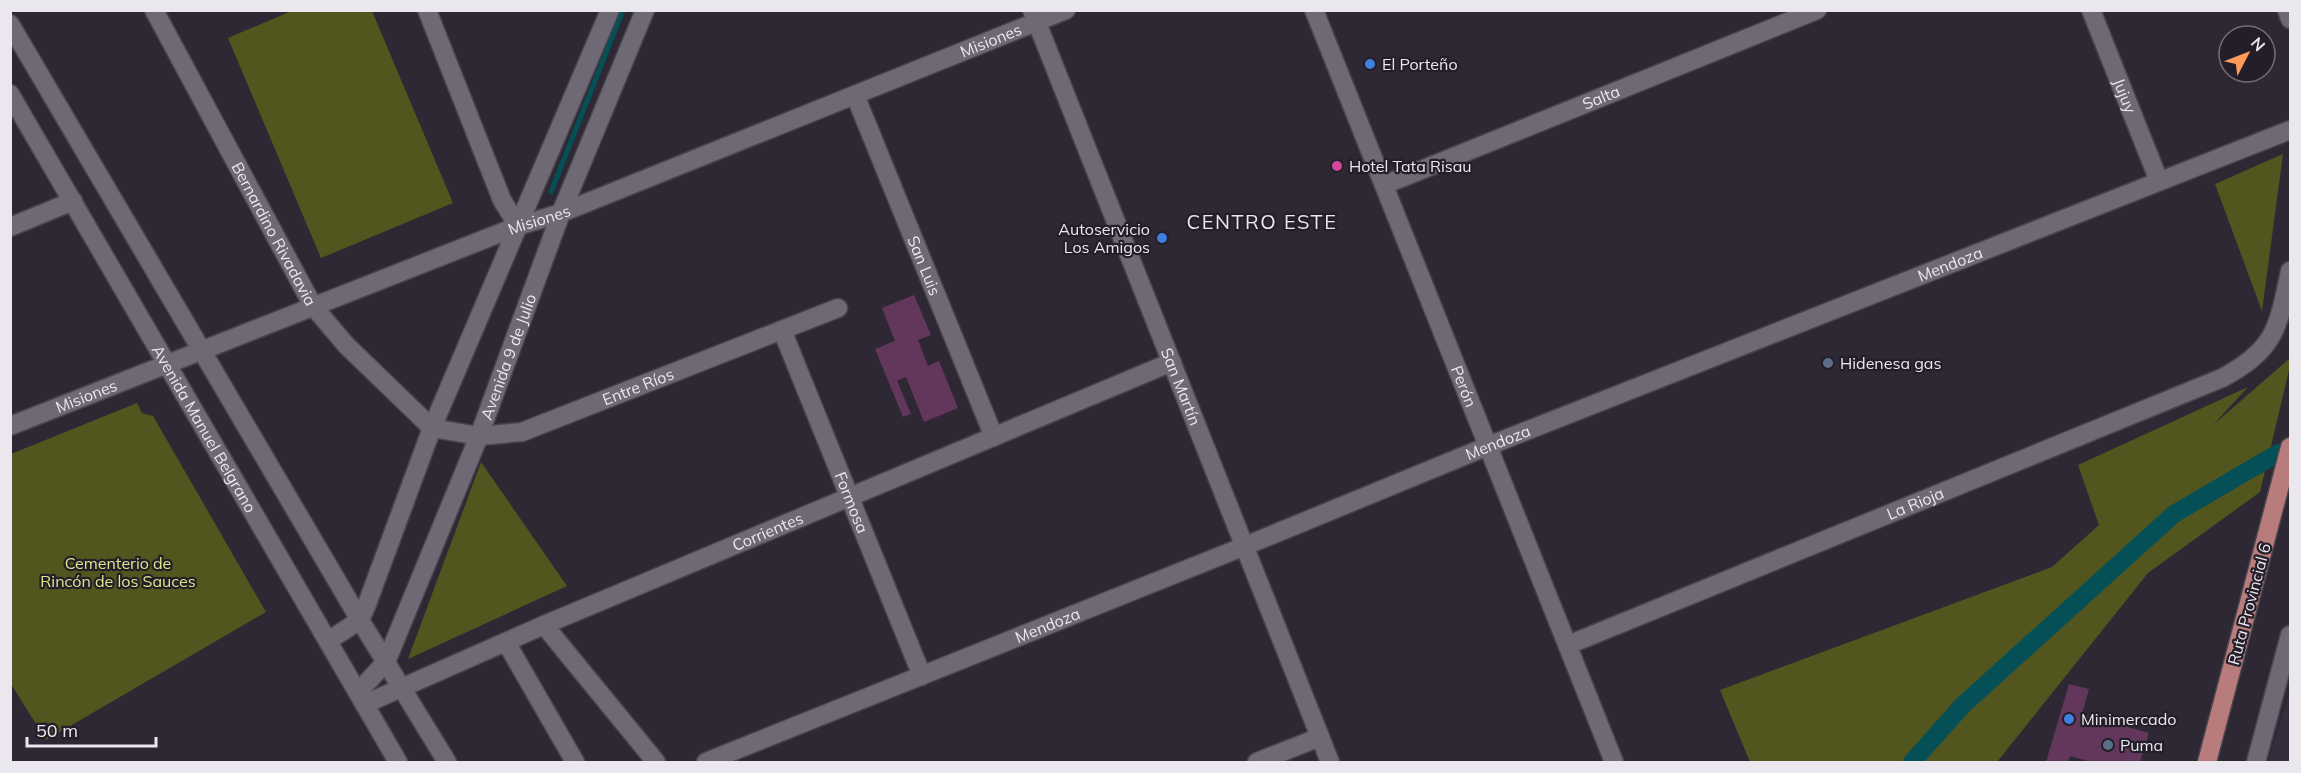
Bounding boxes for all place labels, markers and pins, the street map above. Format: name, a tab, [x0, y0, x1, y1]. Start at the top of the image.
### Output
place label: El Porteño	[1382, 54, 1458, 74]
marker: El Porteño	[1363, 57, 1377, 71]
place label: Hotel Tata Risau	[1349, 156, 1472, 176]
marker: Hotel Tata Risau	[1330, 159, 1344, 173]
place label: Autoservicio Los Amigos	[1058, 219, 1150, 257]
marker: Autoservicio Los Amigos	[1155, 231, 1169, 245]
place label: Hidenesa gas	[1840, 353, 1941, 373]
marker: Hidenesa gas	[1821, 356, 1835, 370]
place label: Minimercado	[2081, 709, 2176, 729]
marker: Minimercado	[2062, 712, 2076, 726]
place label: Puma	[2120, 735, 2163, 755]
marker: Puma	[2101, 738, 2115, 752]

